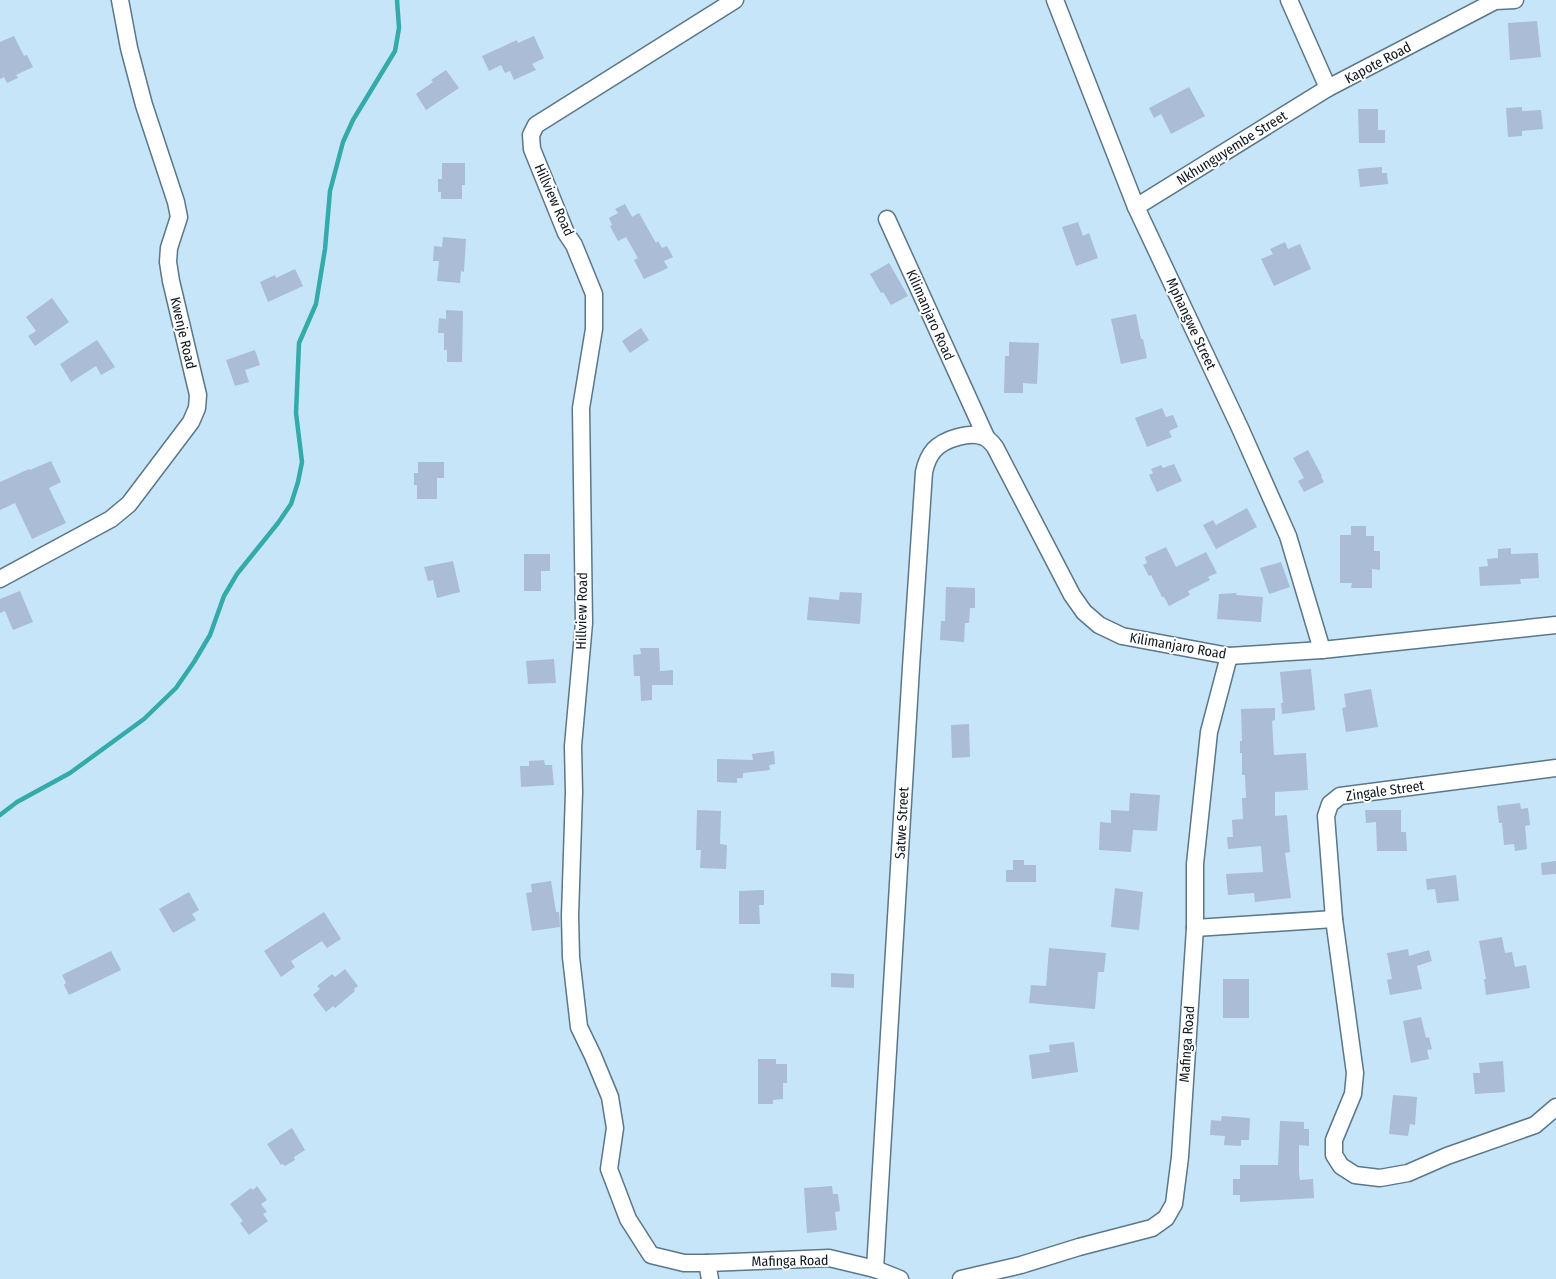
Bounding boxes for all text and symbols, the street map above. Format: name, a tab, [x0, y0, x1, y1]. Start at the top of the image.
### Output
street label: Kapote Road	[1342, 38, 1414, 88]
street label: Nkhunguyembe Street	[1174, 107, 1291, 189]
street label: Hillview Road	[530, 161, 578, 239]
street label: Kilimanjaro Road	[902, 267, 958, 363]
street label: Mphangwe Street	[1162, 275, 1220, 373]
street label: Kwenje Road	[166, 295, 200, 371]
street label: Hillview Road	[573, 572, 591, 650]
street label: Kilimanjaro Road	[1128, 629, 1228, 663]
street label: Zingale Street	[1345, 777, 1426, 805]
street label: Satwe Street	[892, 786, 912, 859]
street label: Mafinga Road	[1176, 1005, 1198, 1083]
street label: Mafinga Road	[751, 1252, 829, 1270]

